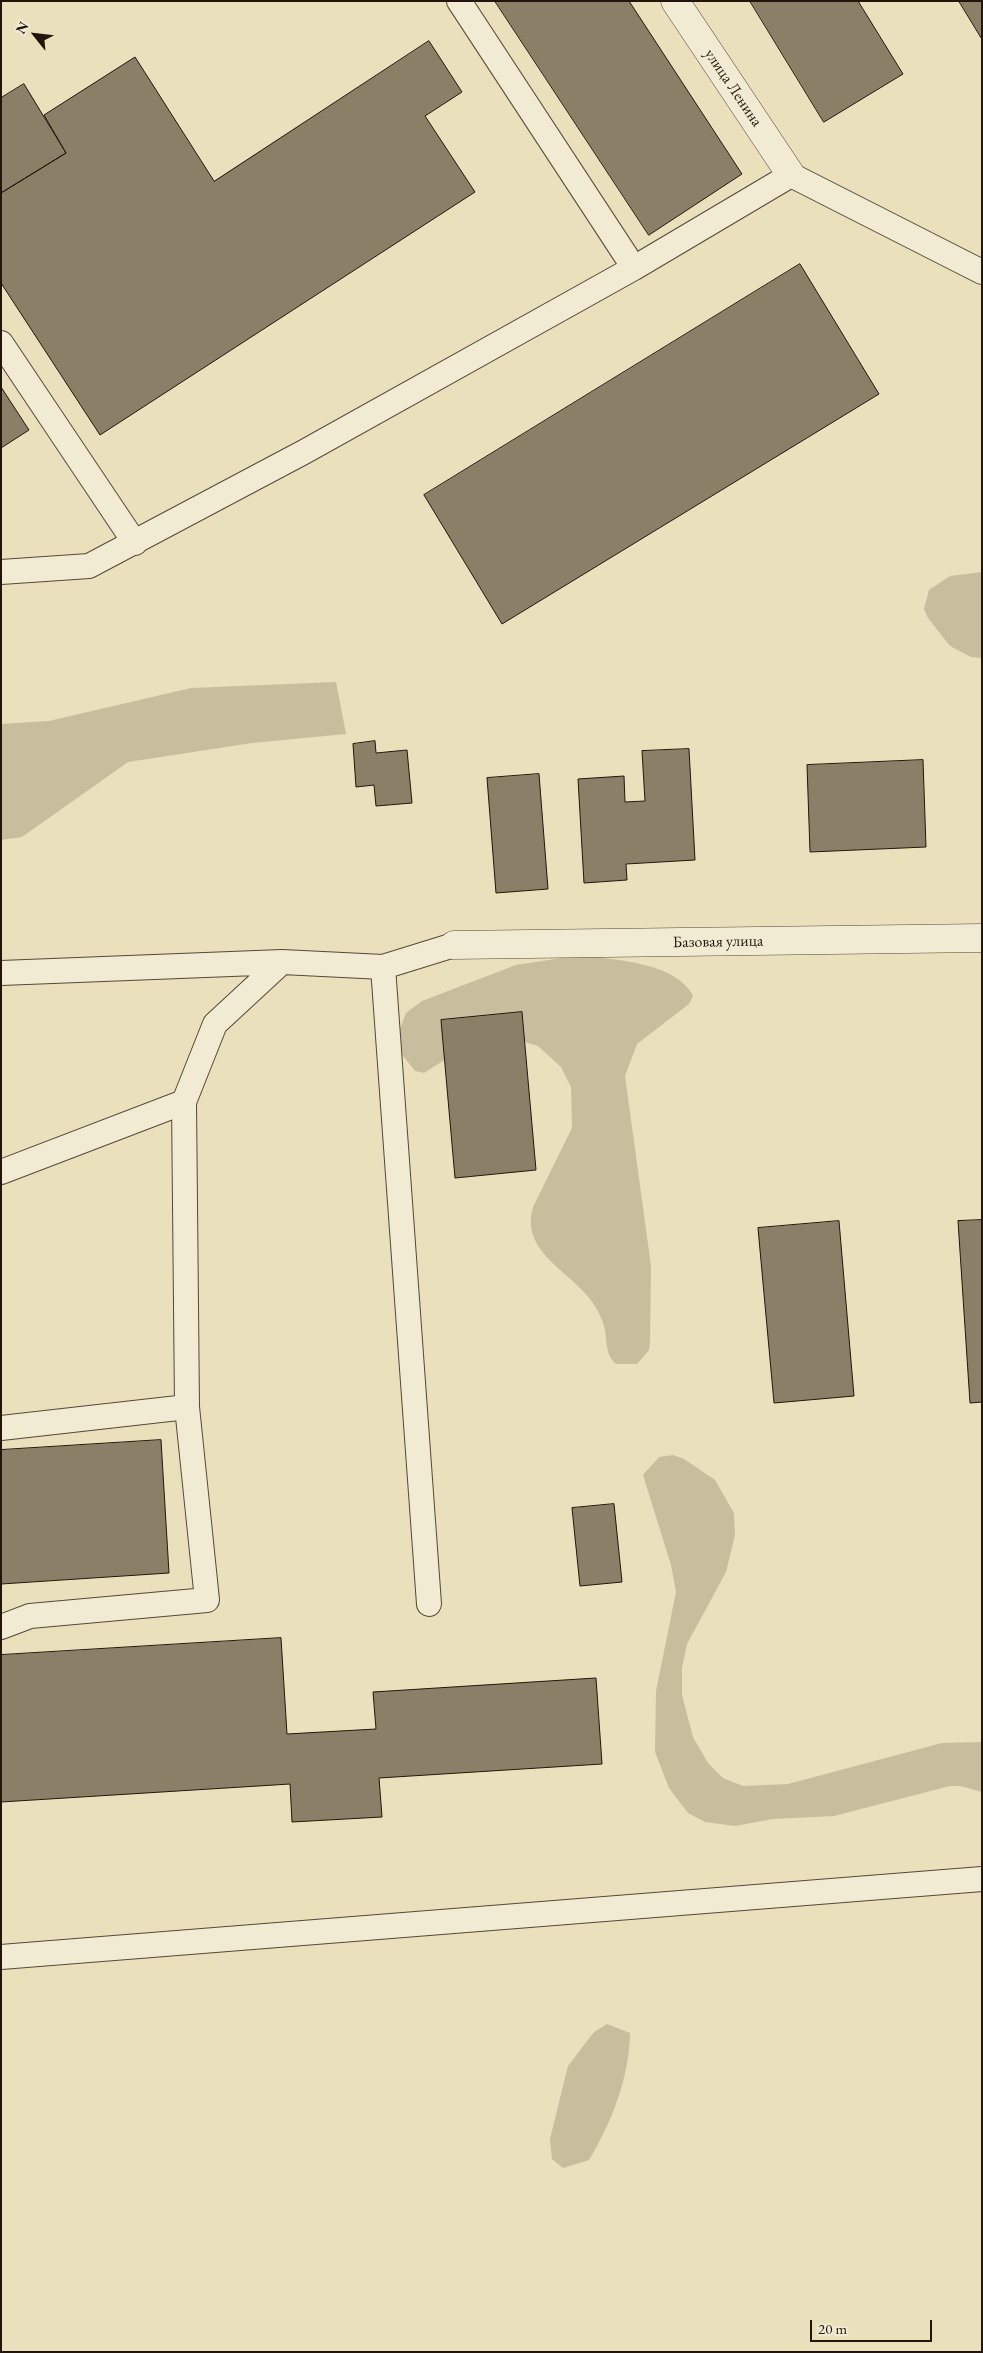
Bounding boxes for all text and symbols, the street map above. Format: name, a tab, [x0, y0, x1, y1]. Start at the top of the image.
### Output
north arrow	[10, 10, 60, 60]
text: N	[11, 18, 32, 37]
street label: улица Ленина	[700, 45, 766, 131]
street label: Базовая улица	[673, 932, 763, 952]
scale bar	[813, 2310, 936, 2342]
text: 20 m	[818, 2319, 847, 2338]

